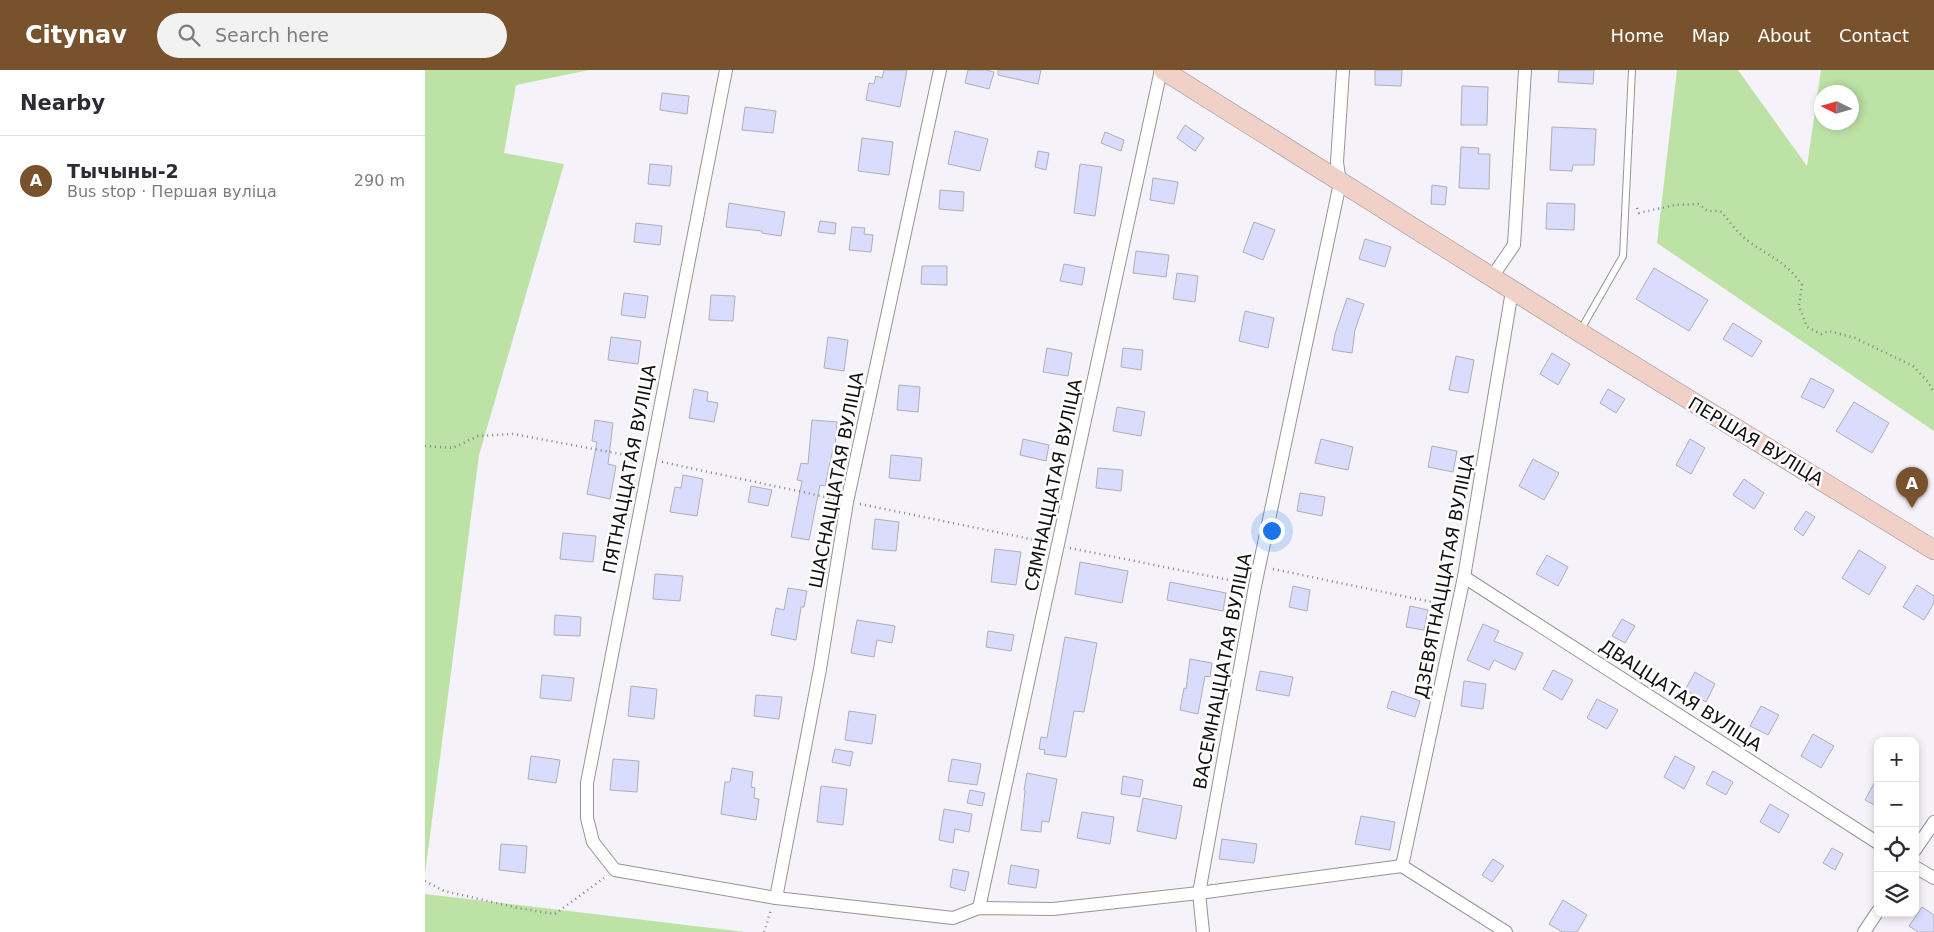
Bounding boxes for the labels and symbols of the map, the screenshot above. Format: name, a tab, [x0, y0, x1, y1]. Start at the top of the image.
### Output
north arrow	[1814, 85, 1859, 130]
street label: ПЯТНАЦЦАТАЯ ВУЛІЦА	[598, 362, 660, 576]
street label: ШАСНАЦЦАТАЯ ВУЛІЦА	[805, 369, 867, 590]
street label: СЯМНАЦЦАТАЯ ВУЛІЦА	[1020, 376, 1086, 593]
street label: ПЕРШАЯ ВУЛІЦА	[1685, 392, 1828, 490]
street label: ДЗЕВЯТНАЦЦАТАЯ ВУЛІЦА	[1410, 451, 1478, 700]
pin: A	[1896, 467, 1928, 508]
your location	[1259, 518, 1285, 544]
street label: ВАСЕМНАЦЦАТАЯ ВУЛІЦА	[1189, 550, 1255, 791]
street label: ДВАЦЦАТАЯ ВУЛІЦА	[1596, 635, 1767, 756]

